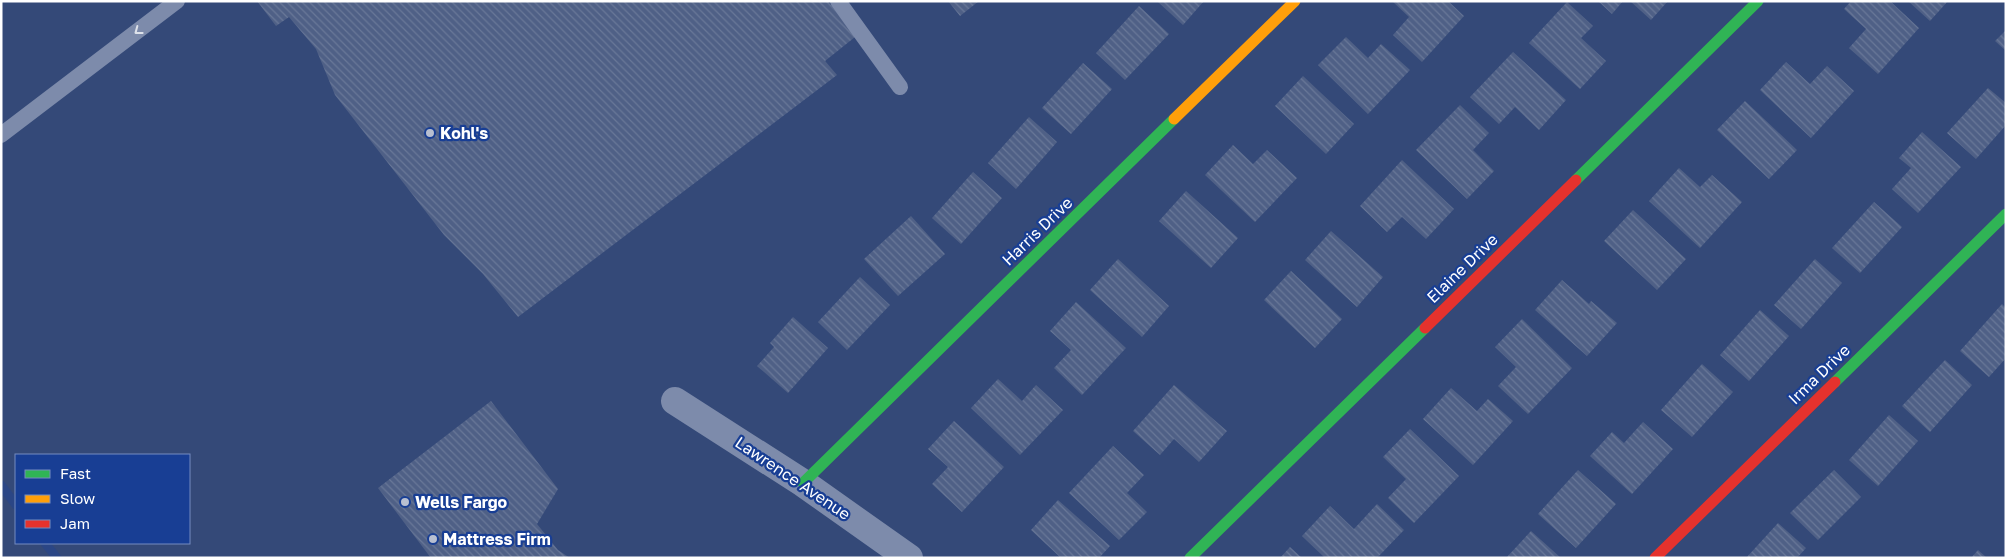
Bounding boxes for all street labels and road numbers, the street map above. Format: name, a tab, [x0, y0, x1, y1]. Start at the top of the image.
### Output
street label: Harris Drive	[998, 193, 1076, 269]
street label: Elaine Drive	[1422, 229, 1502, 307]
street label: Irma Drive	[1784, 340, 1854, 408]
street label: Lawrence Avenue	[732, 432, 854, 524]

